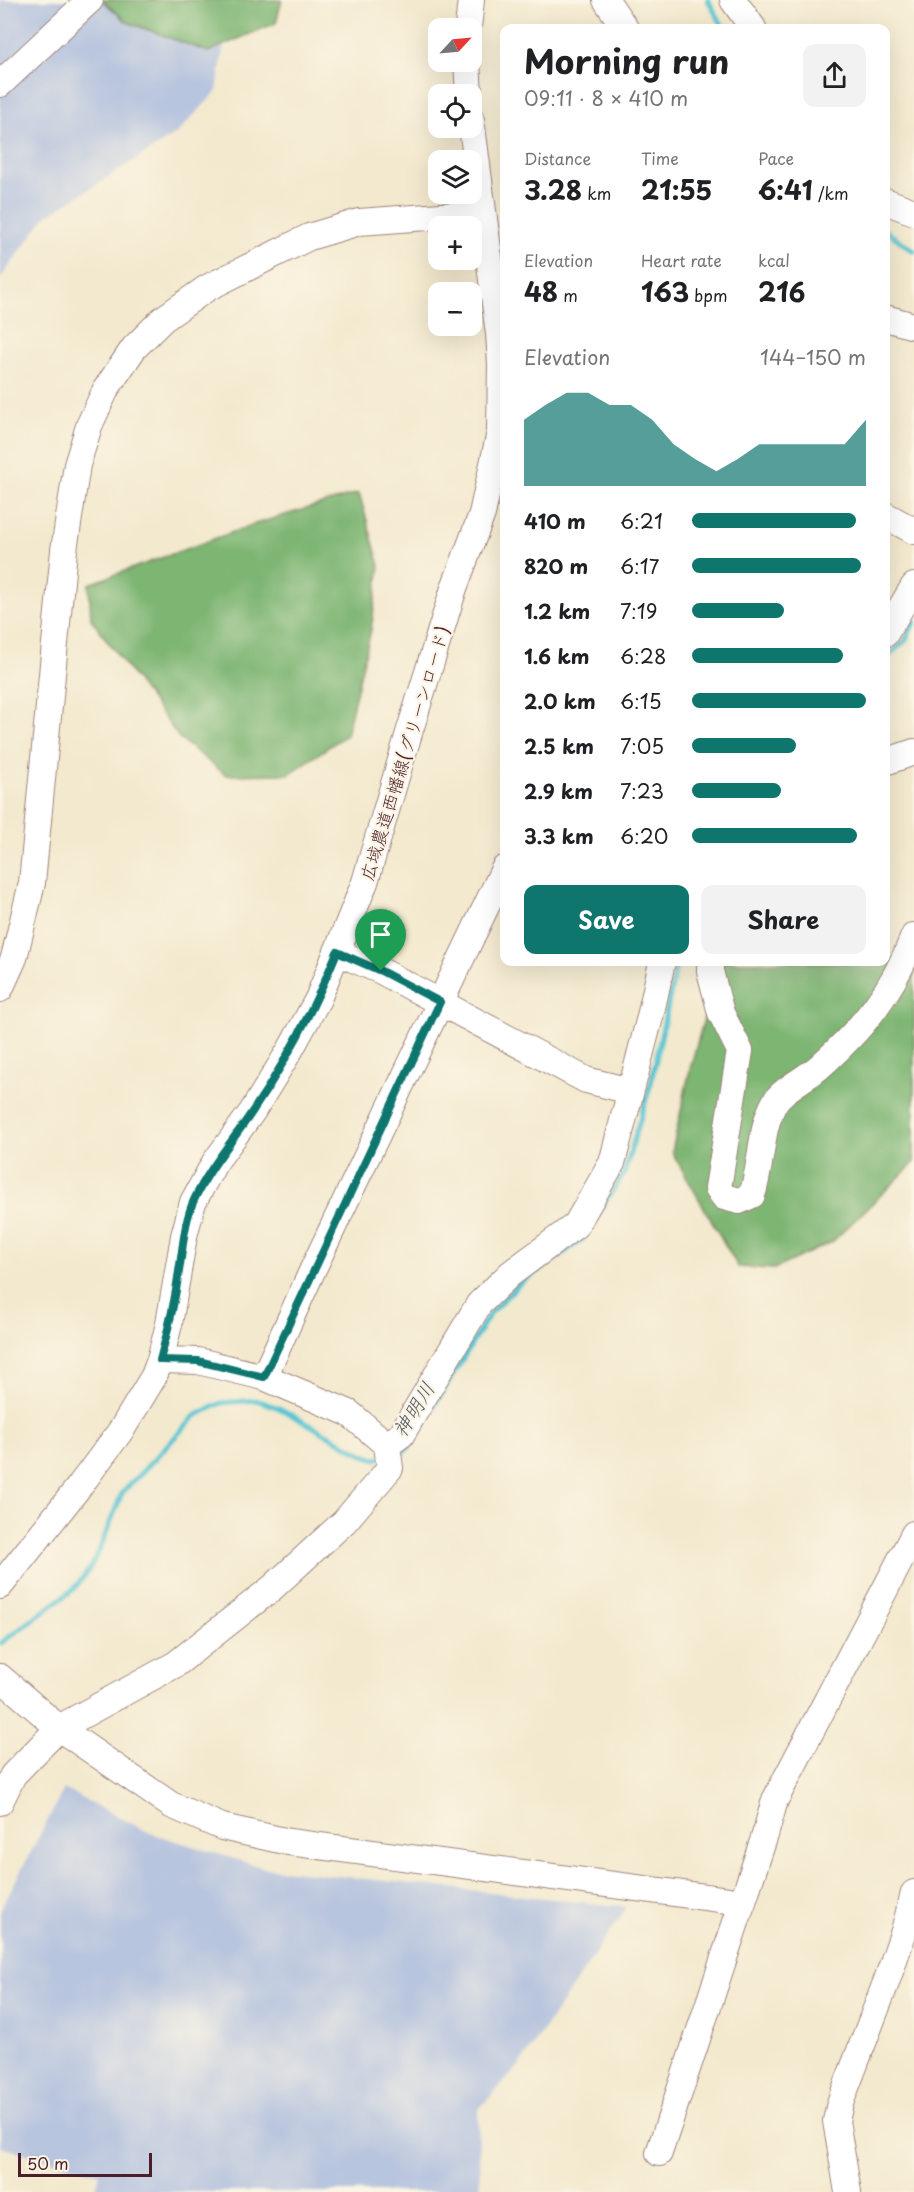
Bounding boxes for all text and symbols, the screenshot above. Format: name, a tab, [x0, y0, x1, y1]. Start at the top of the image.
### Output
north arrow	[428, 18, 482, 72]
map controls	[428, 18, 482, 336]
text: Morning run	[524, 35, 729, 85]
button: share	[803, 44, 866, 107]
text: 09:11 · 8 × 410 m	[524, 83, 688, 113]
button: locate	[428, 84, 482, 138]
text: Distance	[524, 146, 591, 170]
text: Time	[641, 146, 679, 170]
text: Pace	[758, 146, 794, 170]
button: layers	[428, 150, 482, 204]
text: 3.28	[524, 170, 582, 209]
text: 21:55	[641, 170, 712, 209]
text: 6:41	[758, 170, 813, 209]
text: km	[582, 181, 611, 205]
text: /km	[813, 181, 849, 205]
button: +	[428, 216, 482, 270]
text: Elevation	[524, 248, 593, 272]
text: Heart rate	[641, 248, 722, 272]
text: kcal	[758, 248, 790, 272]
text: 48	[524, 272, 558, 311]
text: 163	[641, 272, 689, 311]
text: 216	[758, 272, 805, 311]
button: −	[428, 282, 482, 336]
text: m	[558, 283, 578, 307]
text: bpm	[689, 283, 727, 307]
text: Elevation	[524, 342, 610, 372]
text: 144–150 m	[760, 342, 866, 372]
text: 410 m	[524, 506, 586, 536]
text: 6:21	[620, 506, 663, 536]
text: 820 m	[524, 551, 588, 581]
text: 6:17	[620, 551, 659, 581]
text: 1.2 km	[524, 596, 590, 626]
text: 7:19	[620, 596, 657, 626]
street label: 広域農道西幡線(グリーンロード)	[352, 622, 456, 884]
text: 1.6 km	[524, 641, 589, 671]
text: 6:28	[620, 641, 666, 671]
text: 2.0 km	[524, 686, 596, 716]
text: 6:15	[620, 686, 662, 716]
text: 2.5 km	[524, 731, 594, 761]
text: 7:05	[620, 731, 664, 761]
text: 2.9 km	[524, 776, 593, 806]
text: 7:23	[620, 776, 664, 806]
text: 3.3 km	[524, 821, 594, 851]
text: 6:20	[620, 821, 668, 851]
button: Save	[524, 885, 689, 954]
button: Share	[701, 885, 866, 954]
pin	[355, 909, 406, 971]
icon: arrive	[364, 918, 397, 951]
water label: 神明川	[384, 1376, 442, 1442]
scale bar	[18, 2150, 152, 2178]
text: 50 m	[27, 2151, 68, 2175]

